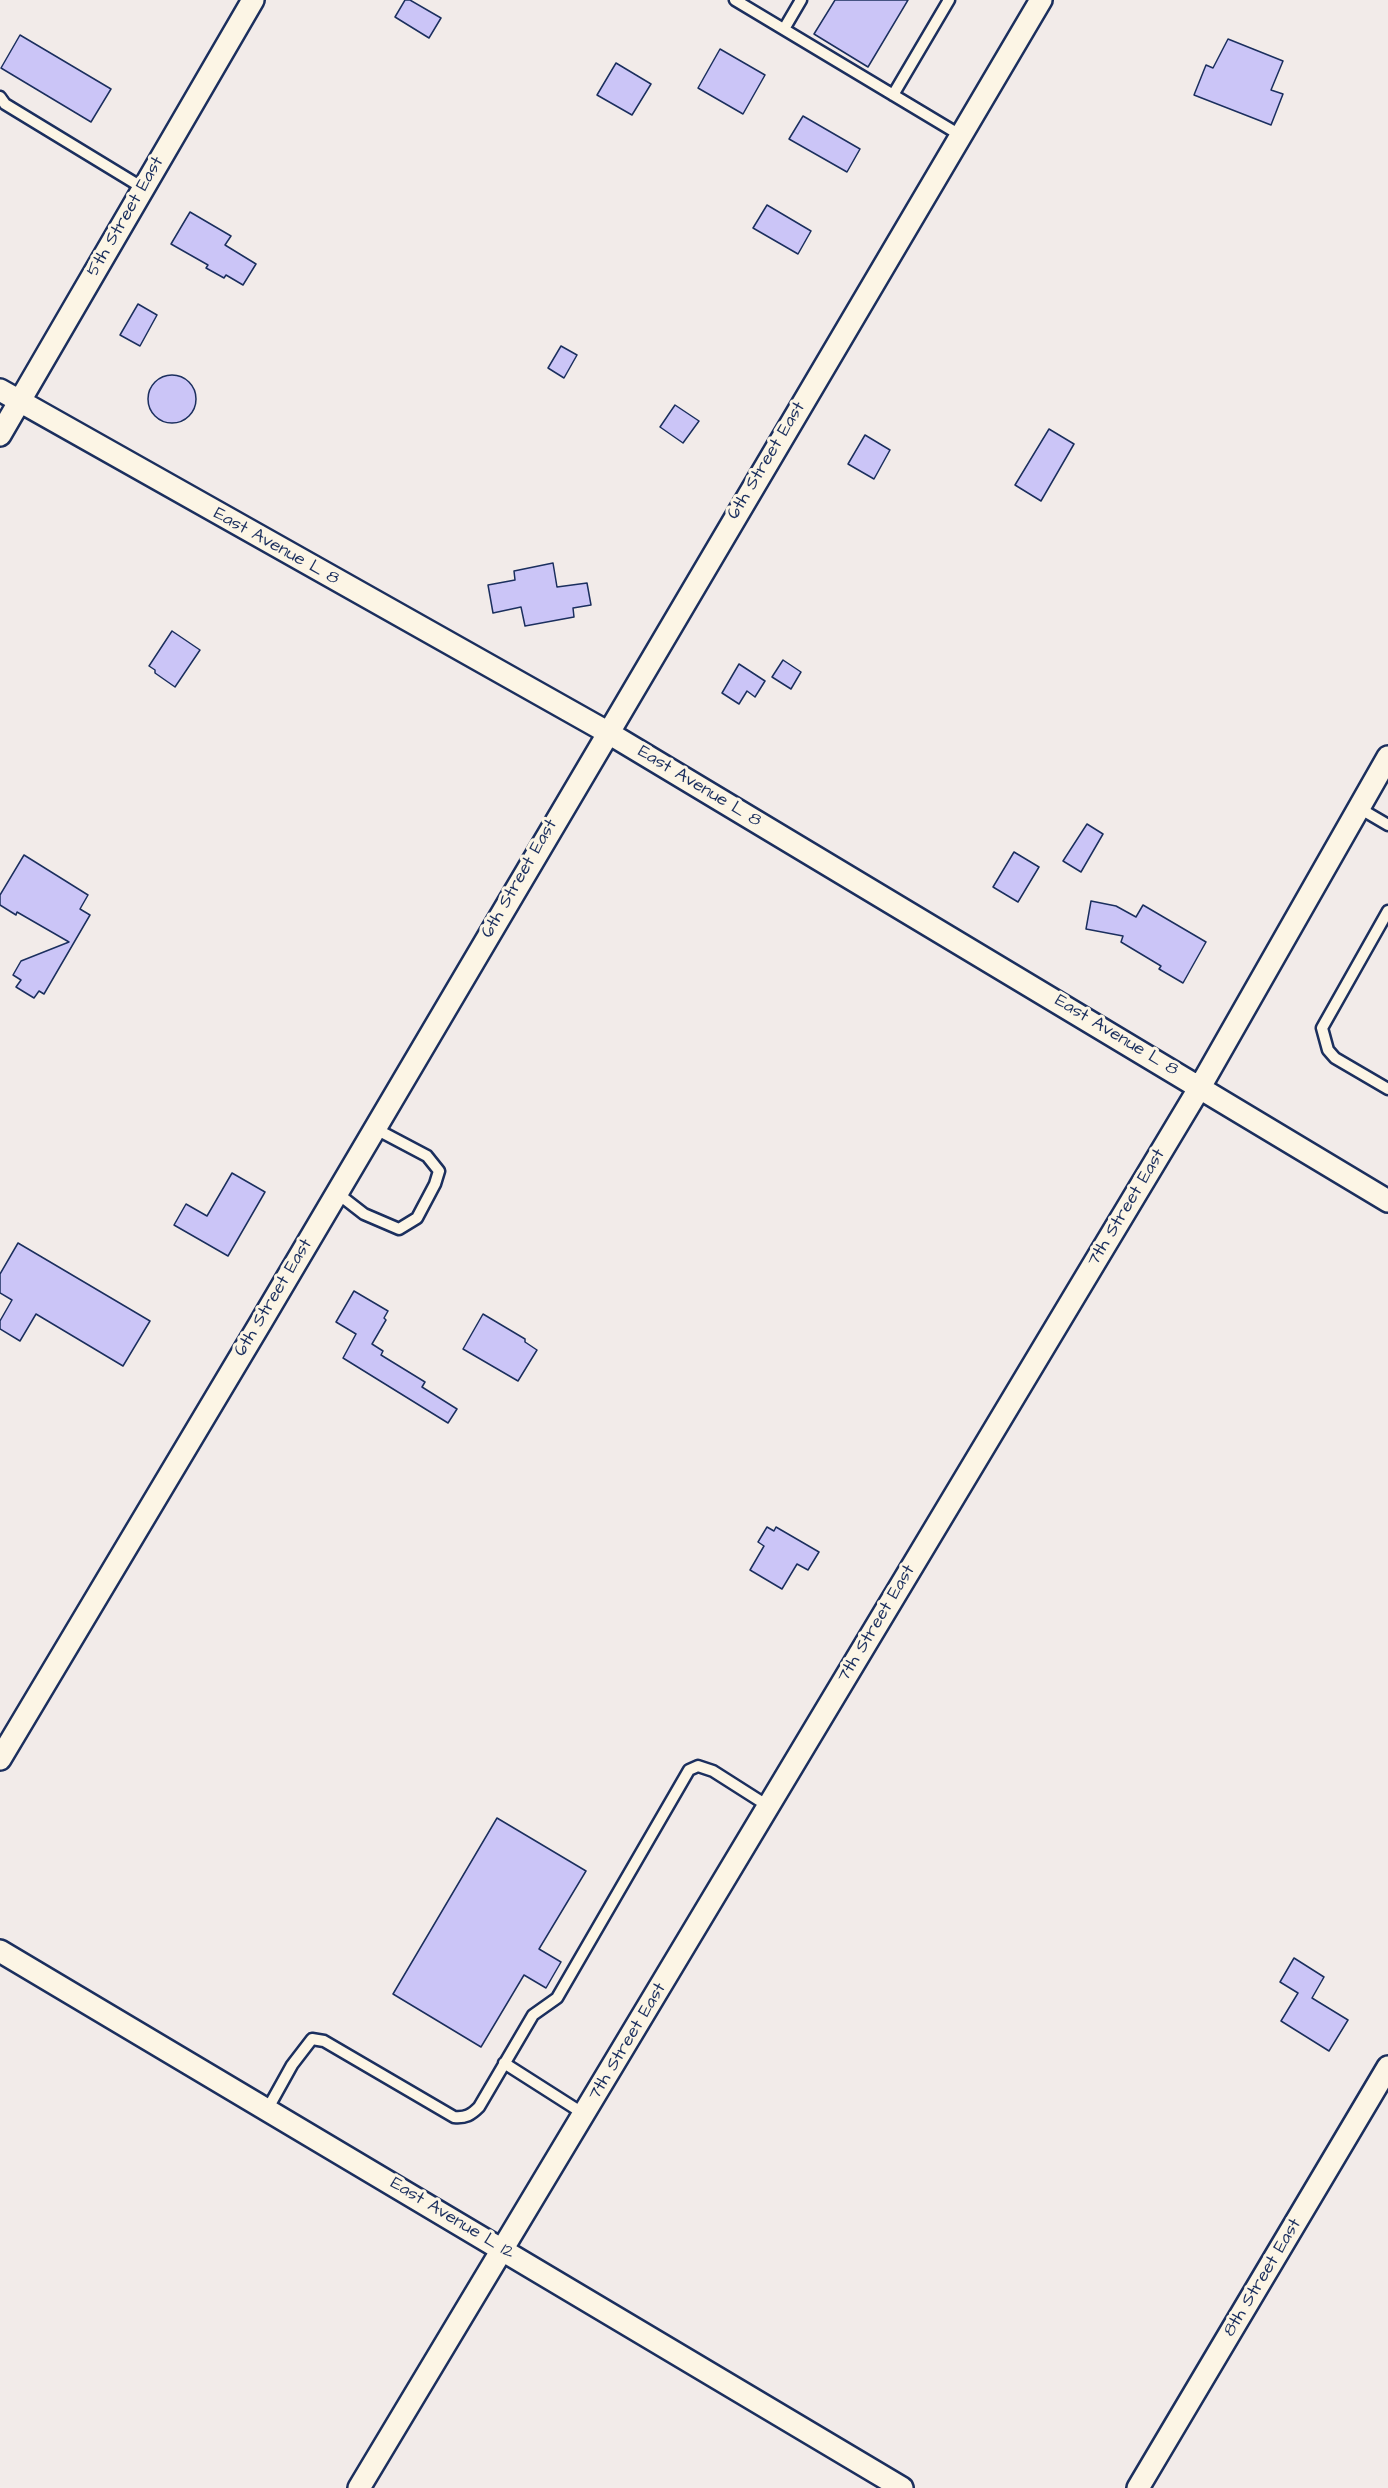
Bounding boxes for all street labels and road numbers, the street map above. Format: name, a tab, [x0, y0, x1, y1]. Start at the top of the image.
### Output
street label: 5th Street East	[83, 153, 169, 281]
street label: 6th Street East	[723, 398, 811, 524]
street label: East Avenue L 8	[209, 504, 343, 590]
street label: East Avenue L 8	[633, 742, 765, 832]
street label: 6th Street East	[477, 816, 563, 942]
street label: East Avenue L 8	[1050, 991, 1182, 1081]
street label: 7th Street East	[1083, 1145, 1171, 1271]
street label: 6th Street East	[230, 1235, 318, 1361]
street label: 7th Street East	[833, 1561, 921, 1687]
street label: 7th Street East	[584, 1979, 672, 2105]
street label: East Avenue L 12	[386, 2173, 518, 2265]
street label: 8th Street East	[1219, 2215, 1307, 2341]

